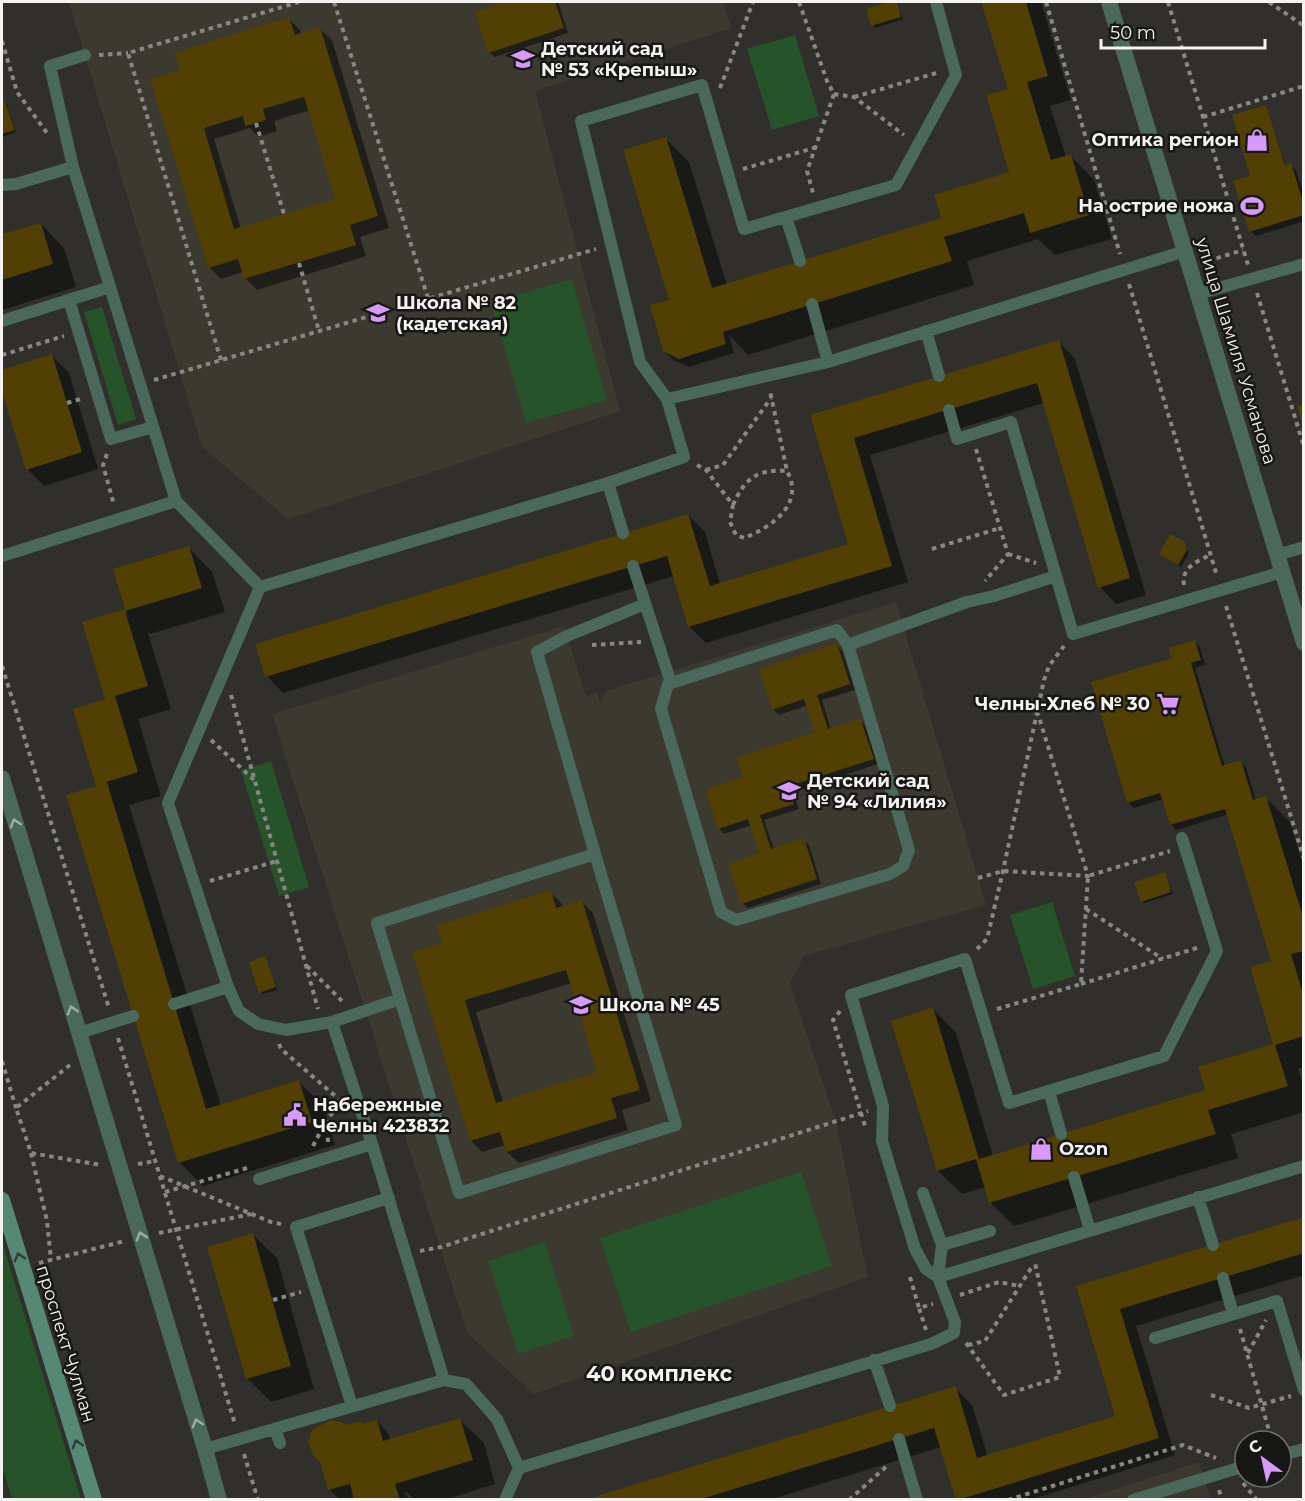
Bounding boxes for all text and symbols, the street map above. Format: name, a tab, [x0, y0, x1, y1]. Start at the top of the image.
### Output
scale bar	[1101, 12, 1264, 50]
text: 50 m	[1110, 22, 1156, 44]
place label: Детский сад № 53 «Крепыш»	[541, 38, 697, 81]
school or university icon: Детский сад № 53 «Крепыш»	[510, 46, 536, 72]
shop icon: Оптика регион	[1244, 127, 1270, 153]
place label: Оптика регион	[1091, 129, 1239, 151]
sports icon: На острие ножа	[1239, 193, 1265, 219]
place label: На острие ножа	[1078, 195, 1234, 217]
street label: улица Шамиля Усманова	[1191, 234, 1281, 467]
place label: Школа № 82 (кадетская)	[396, 292, 517, 335]
school or university icon: Школа № 82 (кадетская)	[365, 300, 391, 326]
supermarket icon: Челны-Хлеб № 30	[1155, 691, 1181, 717]
place label: Челны-Хлеб № 30	[975, 693, 1150, 715]
place label: Детский сад № 94 «Лилия»	[807, 770, 947, 813]
school or university icon: Детский сад № 94 «Лилия»	[776, 778, 802, 804]
one-way arrow	[10, 818, 22, 829]
school or university icon: Школа № 45	[568, 992, 594, 1018]
place label: Школа № 45	[599, 994, 720, 1016]
one-way arrow	[67, 1005, 79, 1016]
place label: Набережные Челны 423832	[313, 1094, 450, 1137]
public building icon: Набережные Челны 423832	[282, 1102, 308, 1128]
shop icon: Ozon	[1028, 1136, 1054, 1162]
place label: Ozon	[1059, 1138, 1108, 1160]
one-way arrow	[136, 1231, 148, 1242]
one-way arrow	[13, 1253, 26, 1263]
street label: проспект Чулман	[32, 1263, 100, 1425]
district label: 40 комплекс	[586, 1361, 733, 1386]
one-way arrow	[192, 1418, 204, 1429]
north arrow	[1233, 1429, 1293, 1489]
text: С	[1245, 1436, 1265, 1458]
one-way arrow	[72, 1439, 84, 1450]

